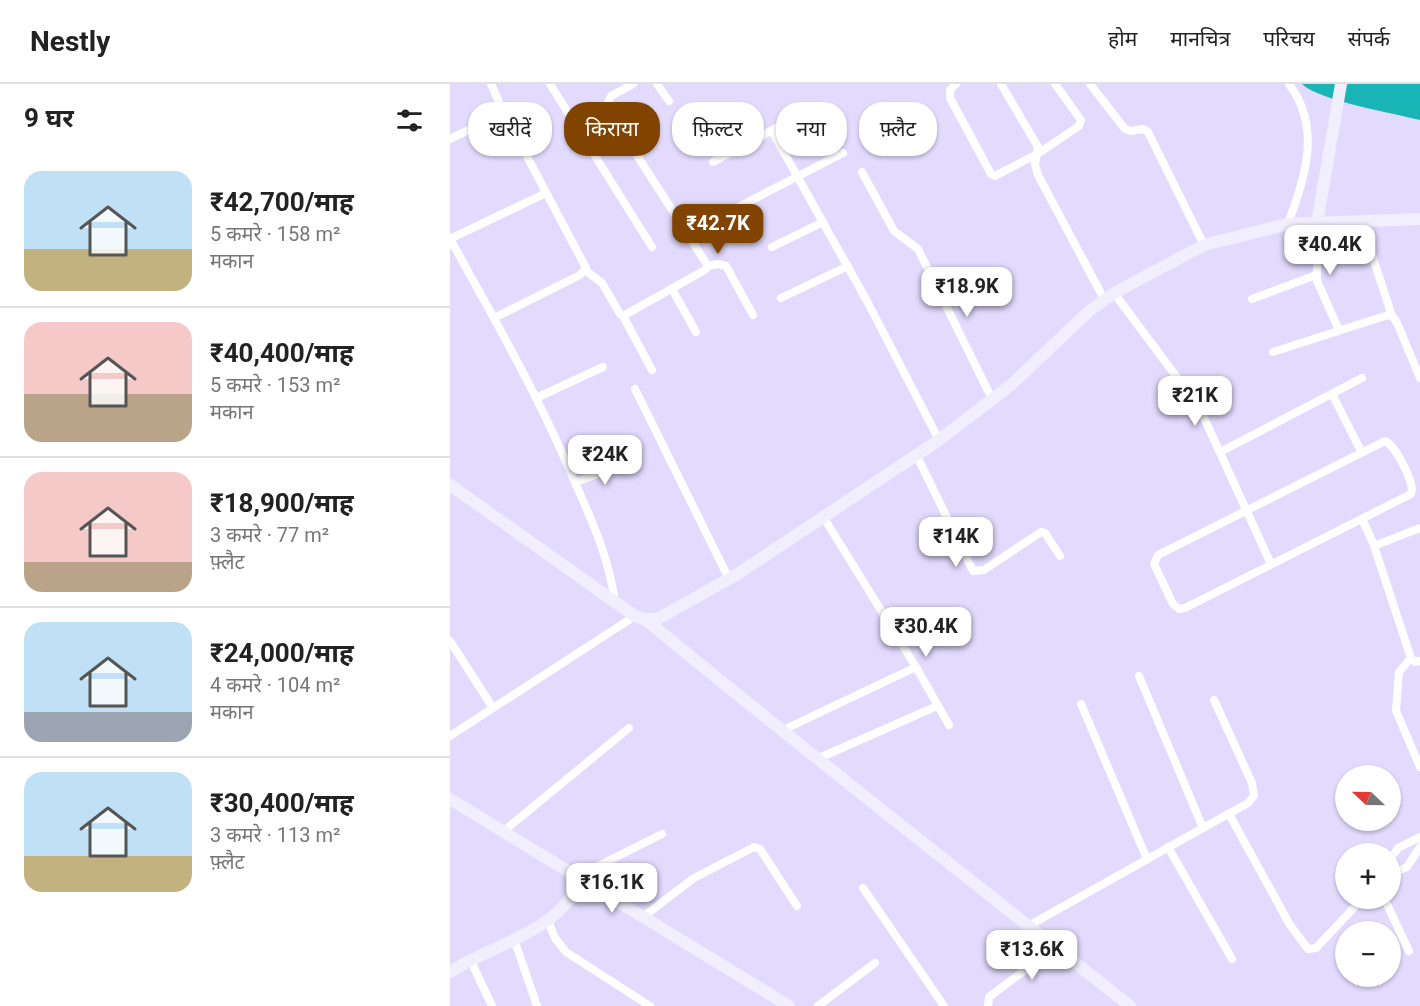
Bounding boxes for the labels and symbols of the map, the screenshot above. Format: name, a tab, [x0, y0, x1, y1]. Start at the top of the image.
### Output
pin: ₹42.7K	[669, 204, 767, 255]
pin: ₹40.4K	[1281, 225, 1379, 276]
pin: ₹18.9K	[918, 267, 1016, 318]
pin: ₹21K	[1159, 376, 1231, 427]
pin: ₹24K	[569, 435, 641, 486]
pin: ₹14K	[920, 517, 992, 568]
pin: ₹30.4K	[877, 607, 975, 658]
north arrow	[1335, 765, 1401, 831]
pin: ₹16.1K	[563, 863, 661, 914]
pin: ₹13.6K	[983, 930, 1081, 981]

